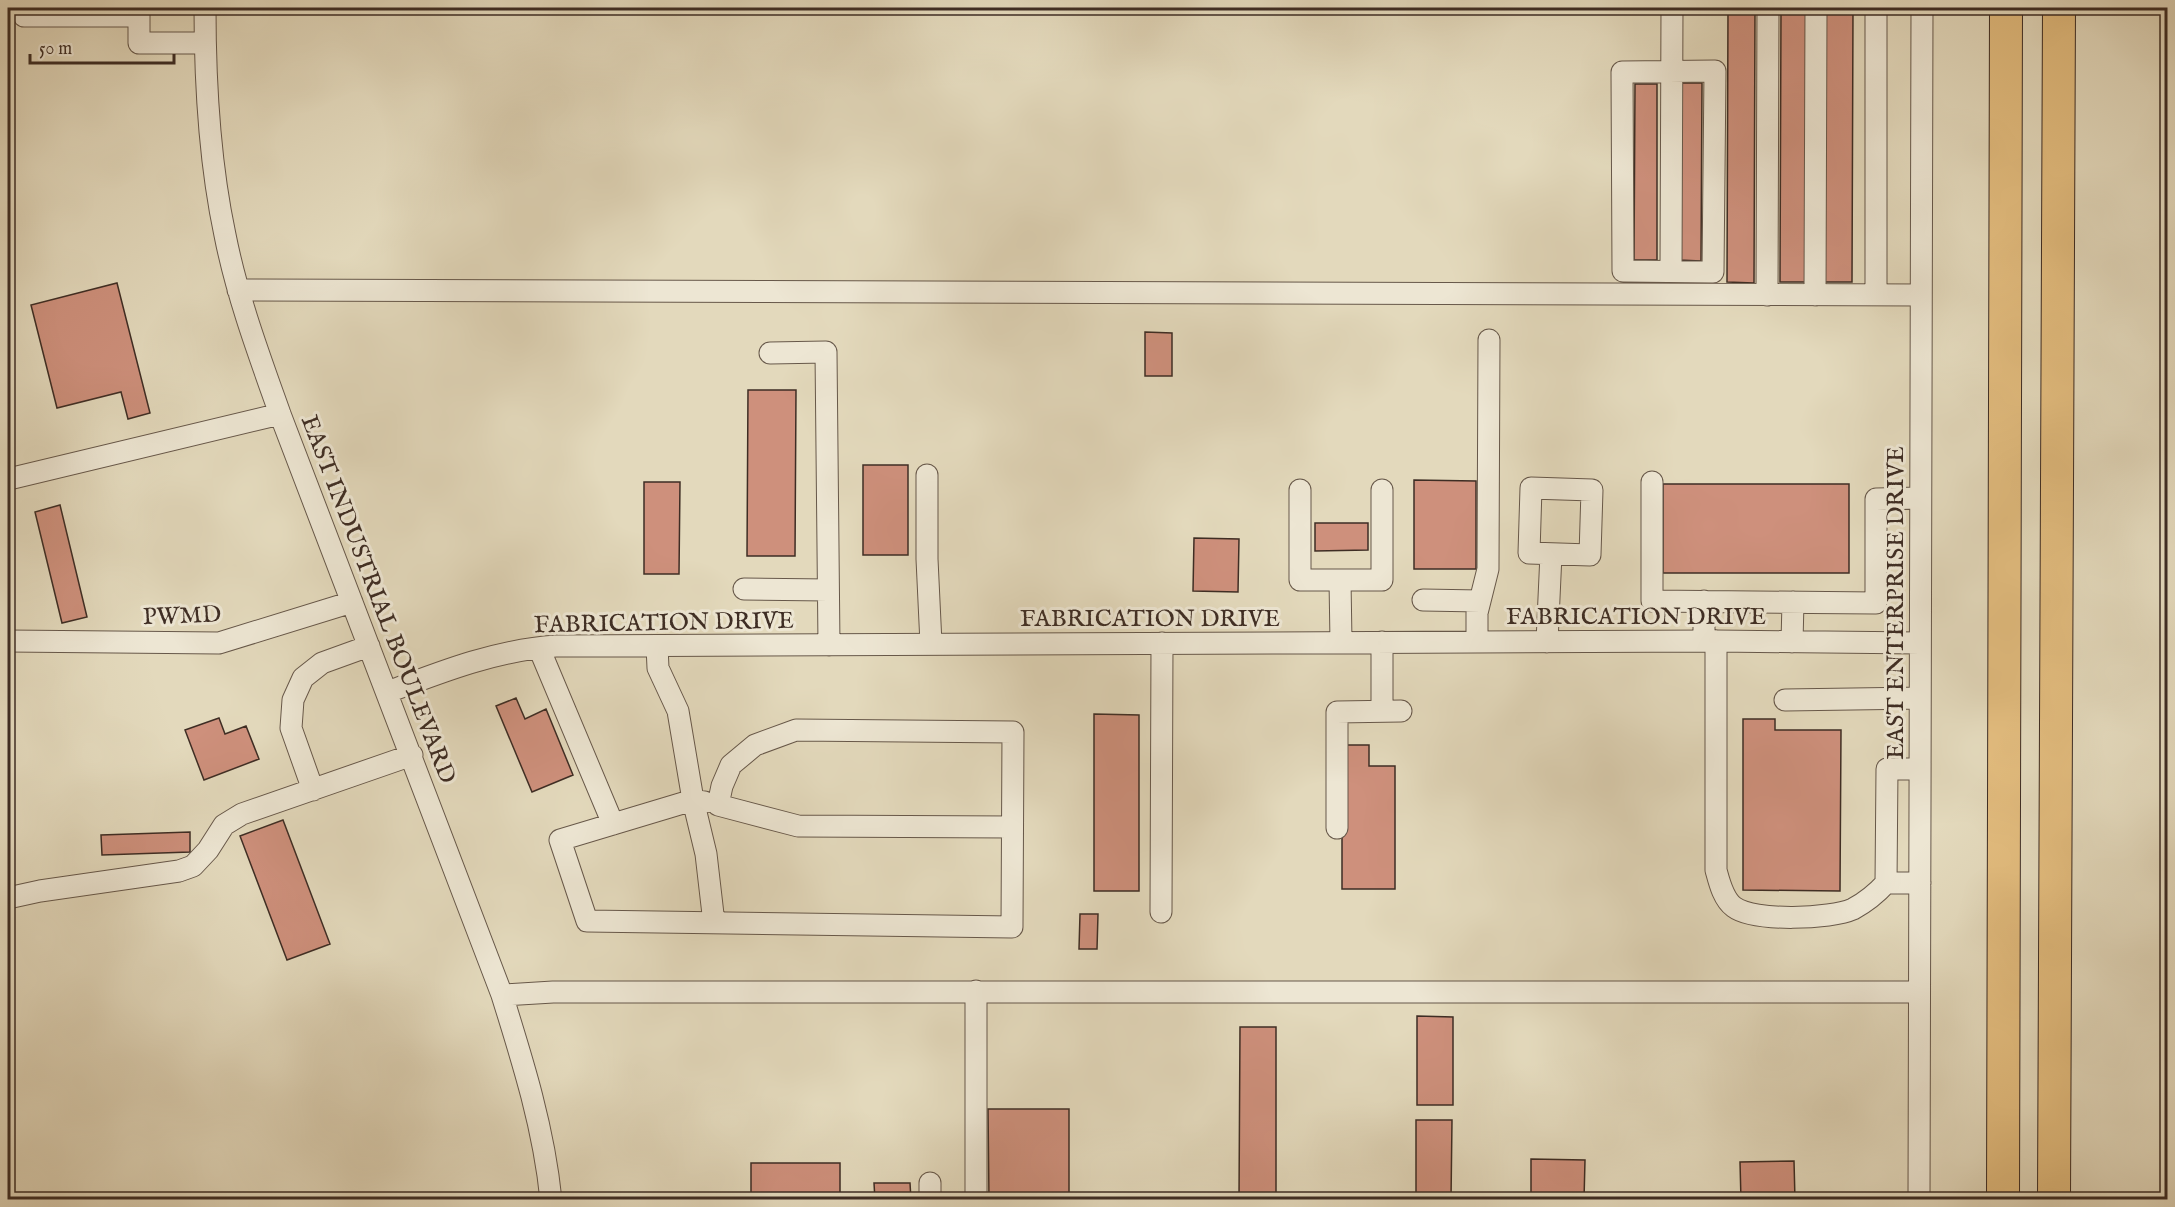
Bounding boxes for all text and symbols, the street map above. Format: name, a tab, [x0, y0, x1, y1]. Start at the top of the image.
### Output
scale bar	[30, 27, 174, 65]
text: 50 m	[39, 38, 72, 61]
street label: EAST INDUSTRIAL BOULEVARD	[293, 411, 462, 788]
street label: EAST ENTERPRISE DRIVE	[1881, 446, 1912, 760]
street label: PWMD	[142, 600, 222, 633]
street label: FABRICATION DRIVE	[1506, 602, 1766, 633]
street label: FABRICATION DRIVE	[1020, 604, 1280, 635]
street label: FABRICATION DRIVE	[534, 606, 794, 641]

